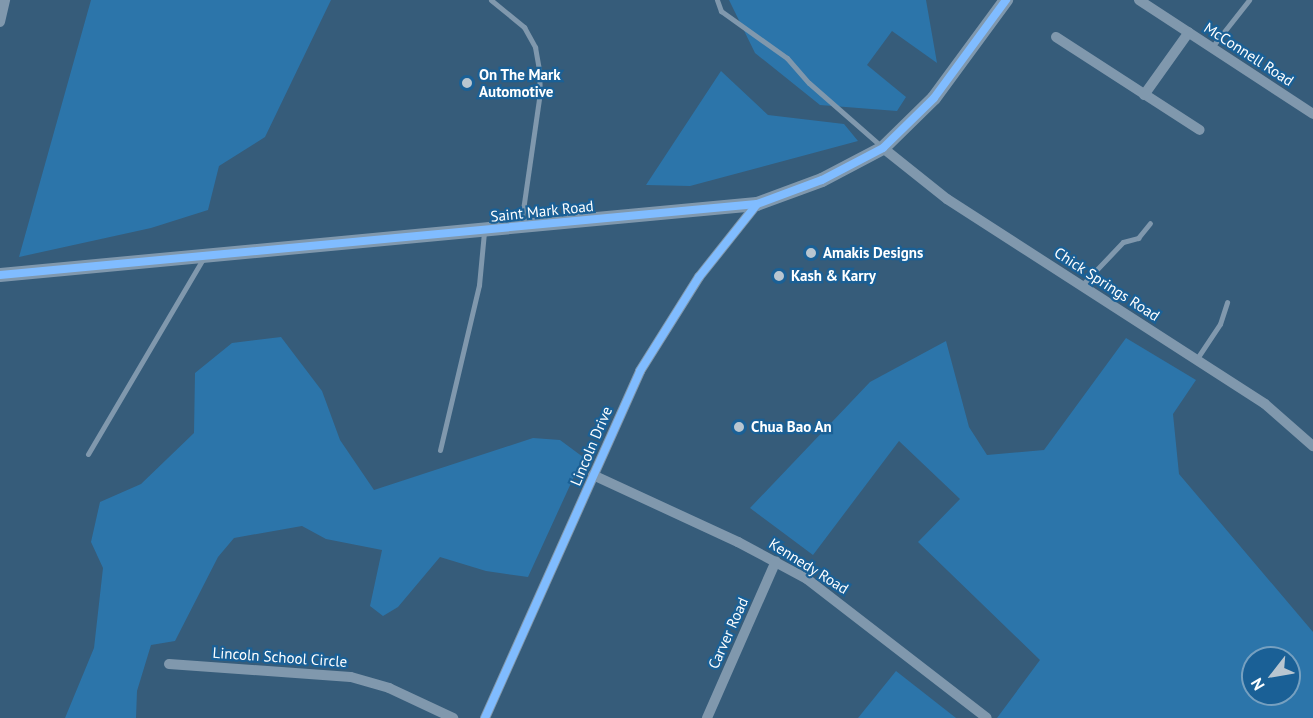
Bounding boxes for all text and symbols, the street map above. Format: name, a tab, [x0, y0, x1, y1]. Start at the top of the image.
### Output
street label: McConnell Road	[1201, 18, 1297, 90]
place label: On The Mark Automotive	[479, 65, 561, 100]
marker: On The Mark Automotive	[460, 76, 474, 90]
street label: Saint Mark Road	[489, 197, 595, 225]
street label: Chick Springs Road	[1051, 243, 1163, 325]
place label: Amakis Designs	[823, 244, 923, 262]
marker: Amakis Designs	[804, 246, 818, 260]
place label: Kash & Karry	[791, 267, 876, 285]
marker: Kash & Karry	[772, 269, 786, 283]
street label: Lincoln Drive	[566, 404, 616, 488]
place label: Chua Bao An	[751, 418, 832, 436]
marker: Chua Bao An	[732, 420, 746, 434]
street label: Kennedy Road	[766, 534, 852, 598]
street label: Carver Road	[704, 594, 752, 672]
street label: Lincoln School Circle	[212, 643, 348, 671]
north arrow	[1241, 646, 1301, 706]
text: N	[1246, 675, 1269, 694]

